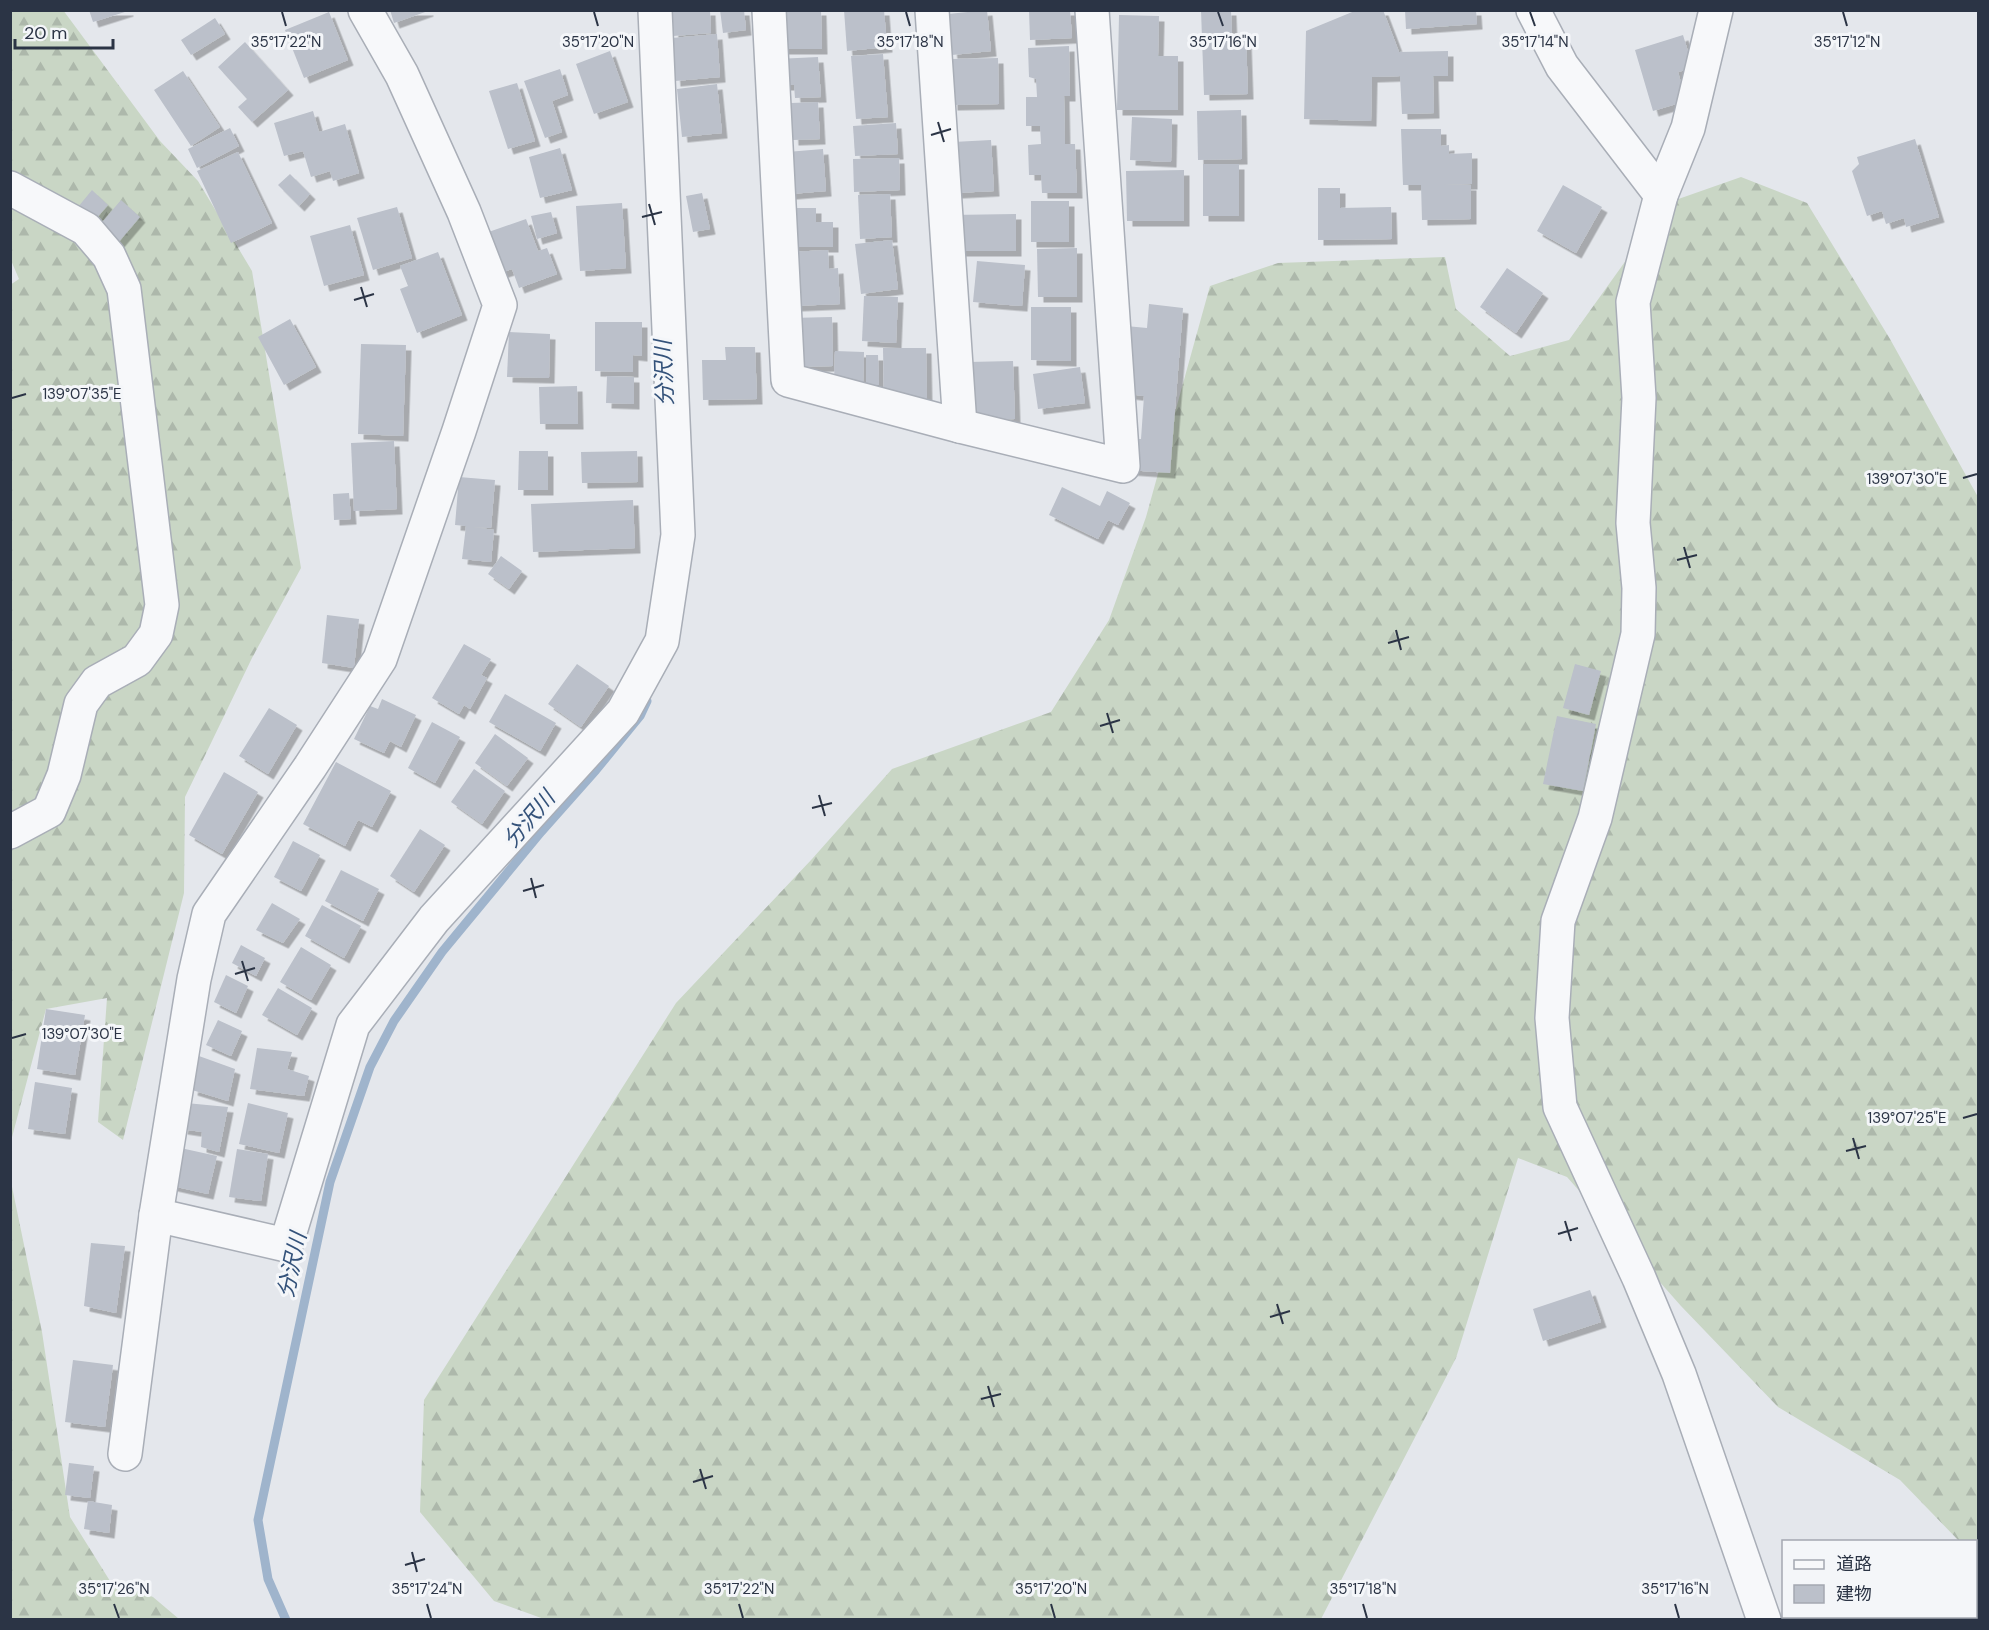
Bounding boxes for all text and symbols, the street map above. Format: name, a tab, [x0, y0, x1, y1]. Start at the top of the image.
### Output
scale bar	[15, 12, 112, 50]
text: 20 m	[24, 21, 67, 45]
text: 35°17'22"N	[251, 32, 321, 52]
text: 35°17'20"N	[562, 32, 634, 52]
text: 35°17'18"N	[876, 32, 944, 52]
text: 35°17'16"N	[1189, 32, 1257, 52]
text: 35°17'14"N	[1501, 32, 1569, 52]
text: 35°17'12"N	[1814, 32, 1880, 52]
water label: 分沢川	[648, 338, 680, 406]
text: 139°07'35"E	[42, 384, 122, 404]
text: 139°07'30"E	[1867, 469, 1947, 489]
water label: 分沢川	[497, 783, 563, 854]
text: 139°07'30"E	[42, 1024, 122, 1044]
text: 139°07'25"E	[1868, 1108, 1946, 1128]
water label: 分沢川	[271, 1228, 313, 1300]
legend	[1782, 1540, 1977, 1618]
text: 道路	[1836, 1552, 1872, 1576]
text: 35°17'26"N	[78, 1579, 150, 1599]
text: 35°17'24"N	[392, 1579, 462, 1599]
text: 35°17'22"N	[704, 1579, 774, 1599]
text: 35°17'20"N	[1015, 1579, 1087, 1599]
text: 35°17'18"N	[1329, 1579, 1397, 1599]
text: 35°17'16"N	[1641, 1579, 1709, 1599]
text: 建物	[1836, 1582, 1872, 1606]

